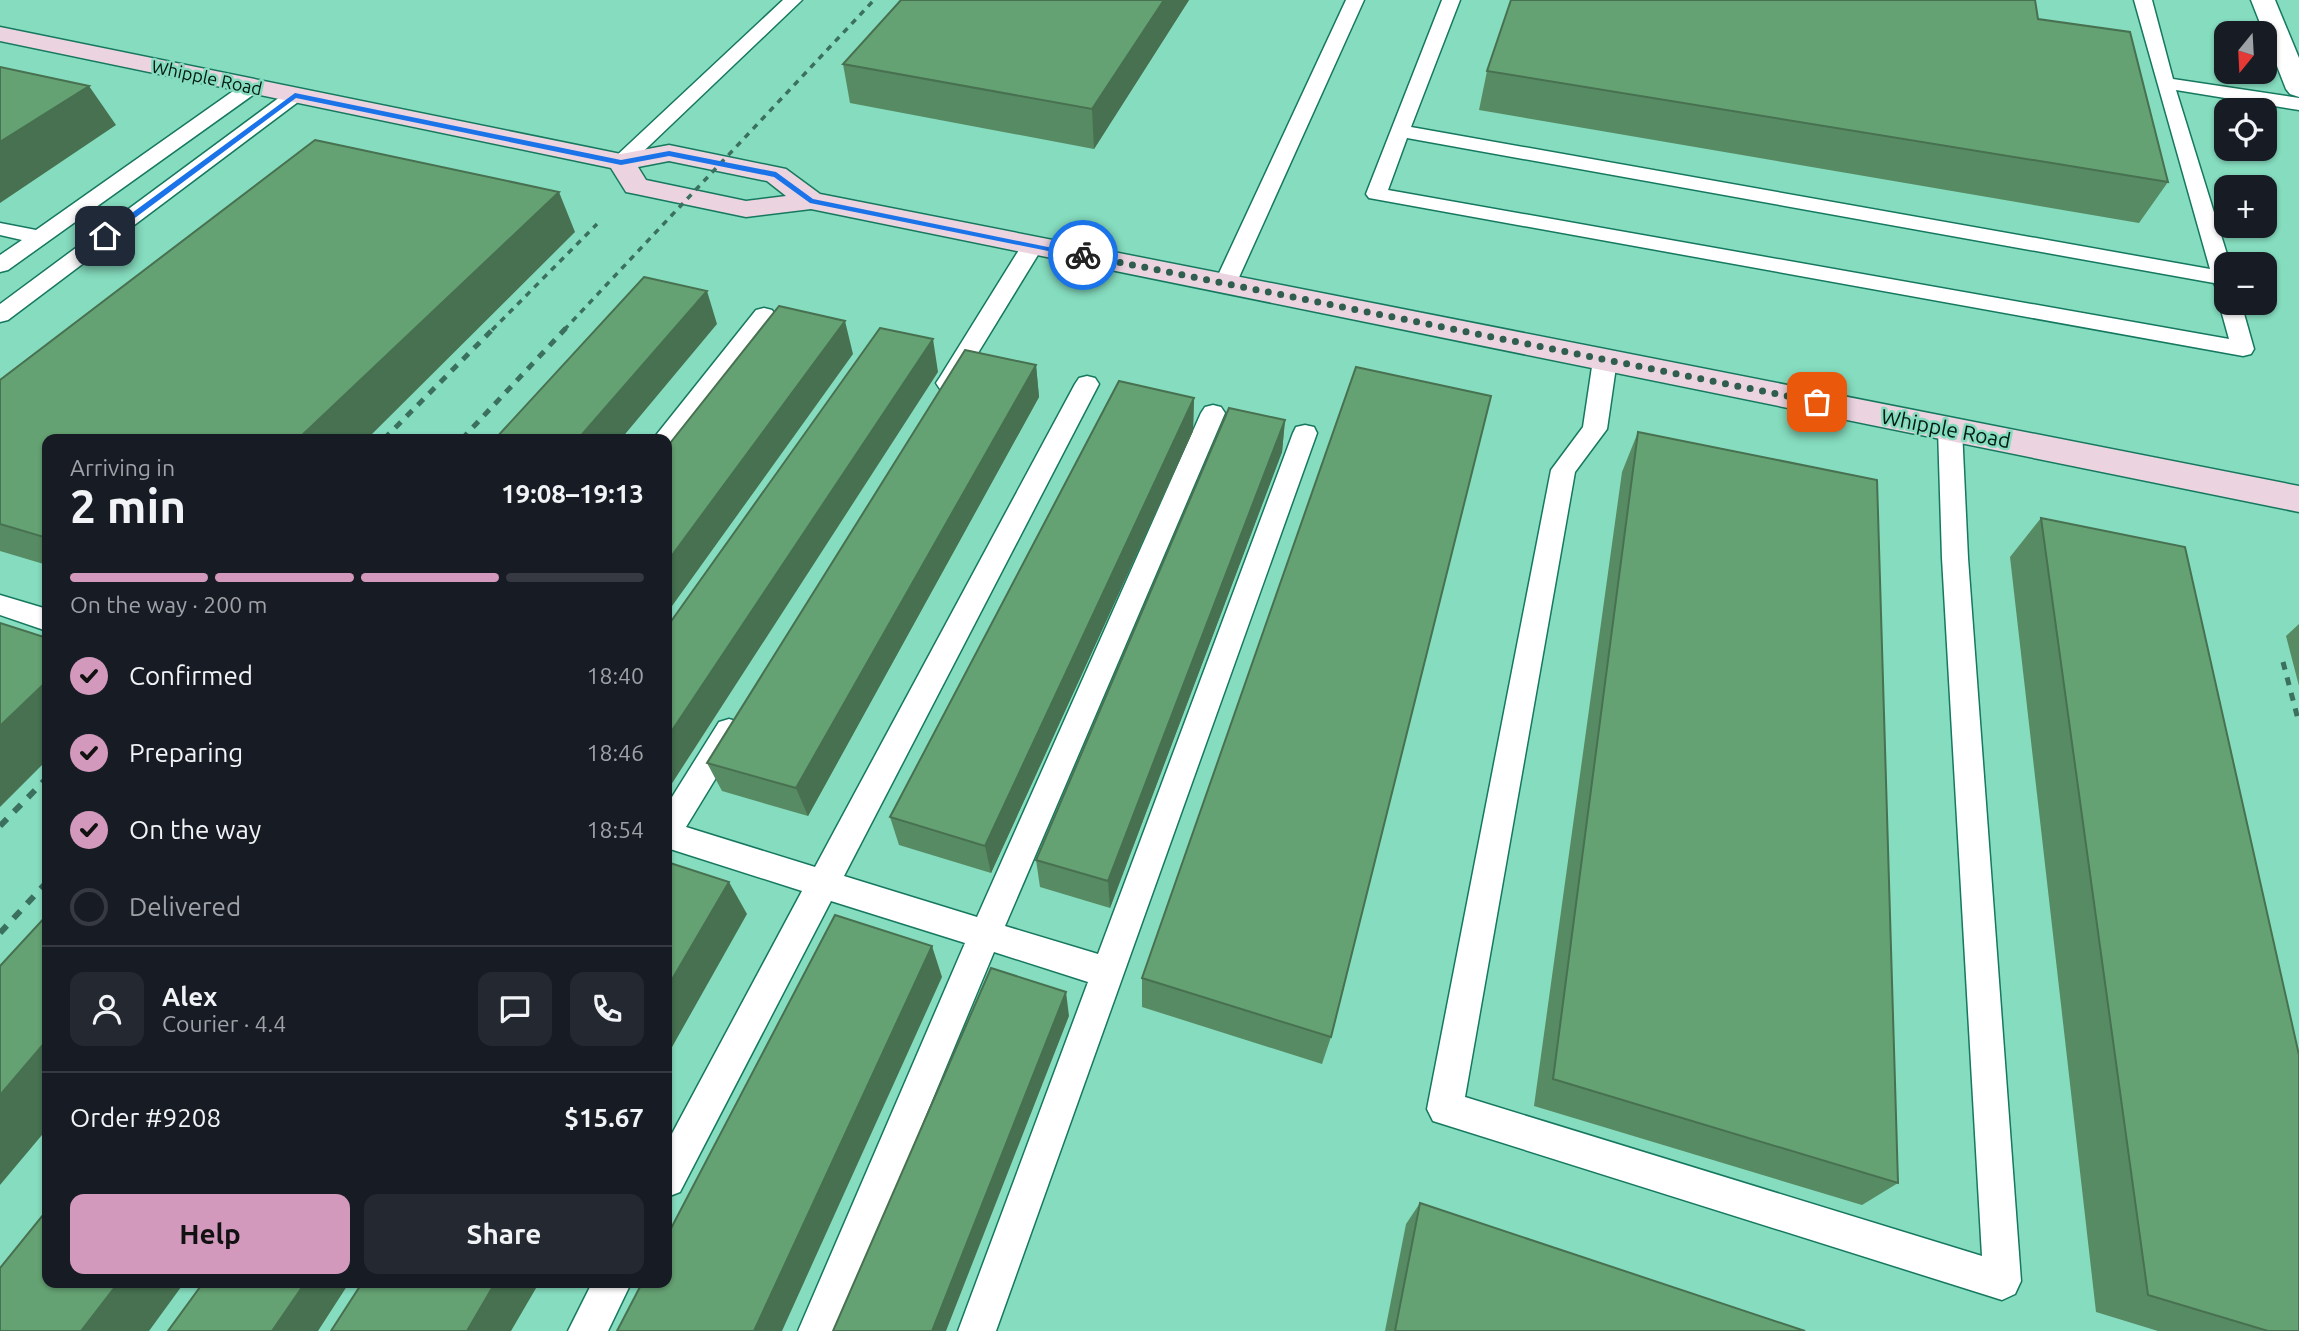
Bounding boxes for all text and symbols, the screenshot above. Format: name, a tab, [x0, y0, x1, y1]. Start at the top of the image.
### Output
north arrow	[2214, 21, 2277, 84]
map controls	[2214, 21, 2277, 315]
street label: Whipple Road	[150, 56, 264, 98]
button: locate	[2214, 98, 2277, 161]
button: +	[2214, 175, 2277, 238]
pin	[75, 206, 135, 266]
icon: home	[86, 217, 124, 255]
courier	[1048, 220, 1118, 290]
icon: bike	[1064, 236, 1102, 274]
button: −	[2214, 252, 2277, 315]
pin	[1787, 372, 1847, 432]
icon: bag	[1798, 383, 1836, 421]
street label: Whipple Road	[1879, 404, 2013, 452]
text: Arriving in	[70, 455, 175, 480]
text: 19:08–19:13	[501, 479, 644, 508]
text: 2 min	[70, 480, 186, 532]
text: On the way · 200 m	[70, 592, 267, 617]
icon: check	[70, 657, 108, 695]
text: Confirmed	[129, 661, 253, 690]
text: 18:40	[586, 663, 644, 688]
icon: check	[70, 734, 108, 772]
text: Preparing	[129, 738, 243, 767]
text: 18:46	[586, 740, 644, 765]
icon: check	[70, 811, 108, 849]
text: On the way	[129, 815, 261, 844]
text: 18:54	[586, 817, 644, 842]
text: Delivered	[129, 892, 241, 921]
button: person	[70, 972, 144, 1046]
button: chat	[478, 972, 552, 1046]
button: phone	[570, 972, 644, 1046]
text: Alex	[162, 982, 217, 1011]
text: Courier · 4.4	[162, 1011, 286, 1036]
text: Order #9208	[70, 1103, 221, 1132]
text: $15.67	[564, 1103, 644, 1132]
button: Help	[70, 1194, 350, 1274]
button: Share	[364, 1194, 644, 1274]

